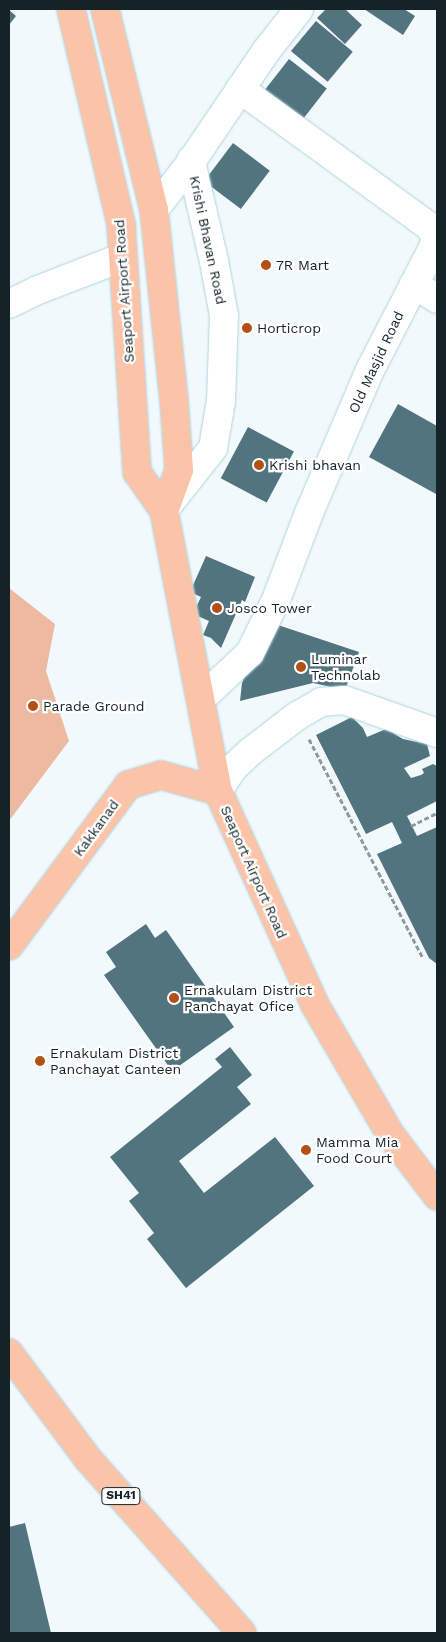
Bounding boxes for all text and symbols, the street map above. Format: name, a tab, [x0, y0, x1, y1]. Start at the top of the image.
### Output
street label: Krishi Bhavan Road	[186, 174, 230, 306]
street label: Seaport Airport Road	[111, 219, 137, 363]
place label: 7R Mart	[276, 257, 329, 273]
marker: 7R Mart	[260, 259, 272, 271]
street label: Old Masjid Road	[345, 308, 407, 416]
place label: Horticrop	[257, 320, 321, 336]
marker: Horticrop	[241, 322, 253, 334]
place label: Krishi bhavan	[269, 457, 361, 473]
marker: Krishi bhavan	[253, 459, 265, 471]
place label: Josco Tower	[227, 600, 312, 616]
marker: Josco Tower	[211, 602, 223, 614]
place label: Luminar Technolab	[311, 651, 381, 684]
marker: Luminar Technolab	[295, 661, 307, 673]
place label: Parade Ground	[43, 698, 145, 714]
marker: Parade Ground	[27, 700, 39, 712]
street label: Kakkanad	[70, 796, 122, 860]
street label: Seaport Airport Road	[217, 803, 291, 941]
place label: Ernakulam District Panchayat Ofice	[184, 982, 312, 1014]
marker: Ernakulam District Panchayat Ofice	[168, 992, 180, 1004]
place label: Ernakulam District Panchayat Canteen	[50, 1045, 181, 1078]
marker: Ernakulam District Panchayat Canteen	[34, 1055, 46, 1067]
place label: Mamma Mia Food Court	[316, 1134, 399, 1166]
marker: Mamma Mia Food Court	[300, 1144, 312, 1156]
road number: SH41	[101, 1486, 141, 1505]

